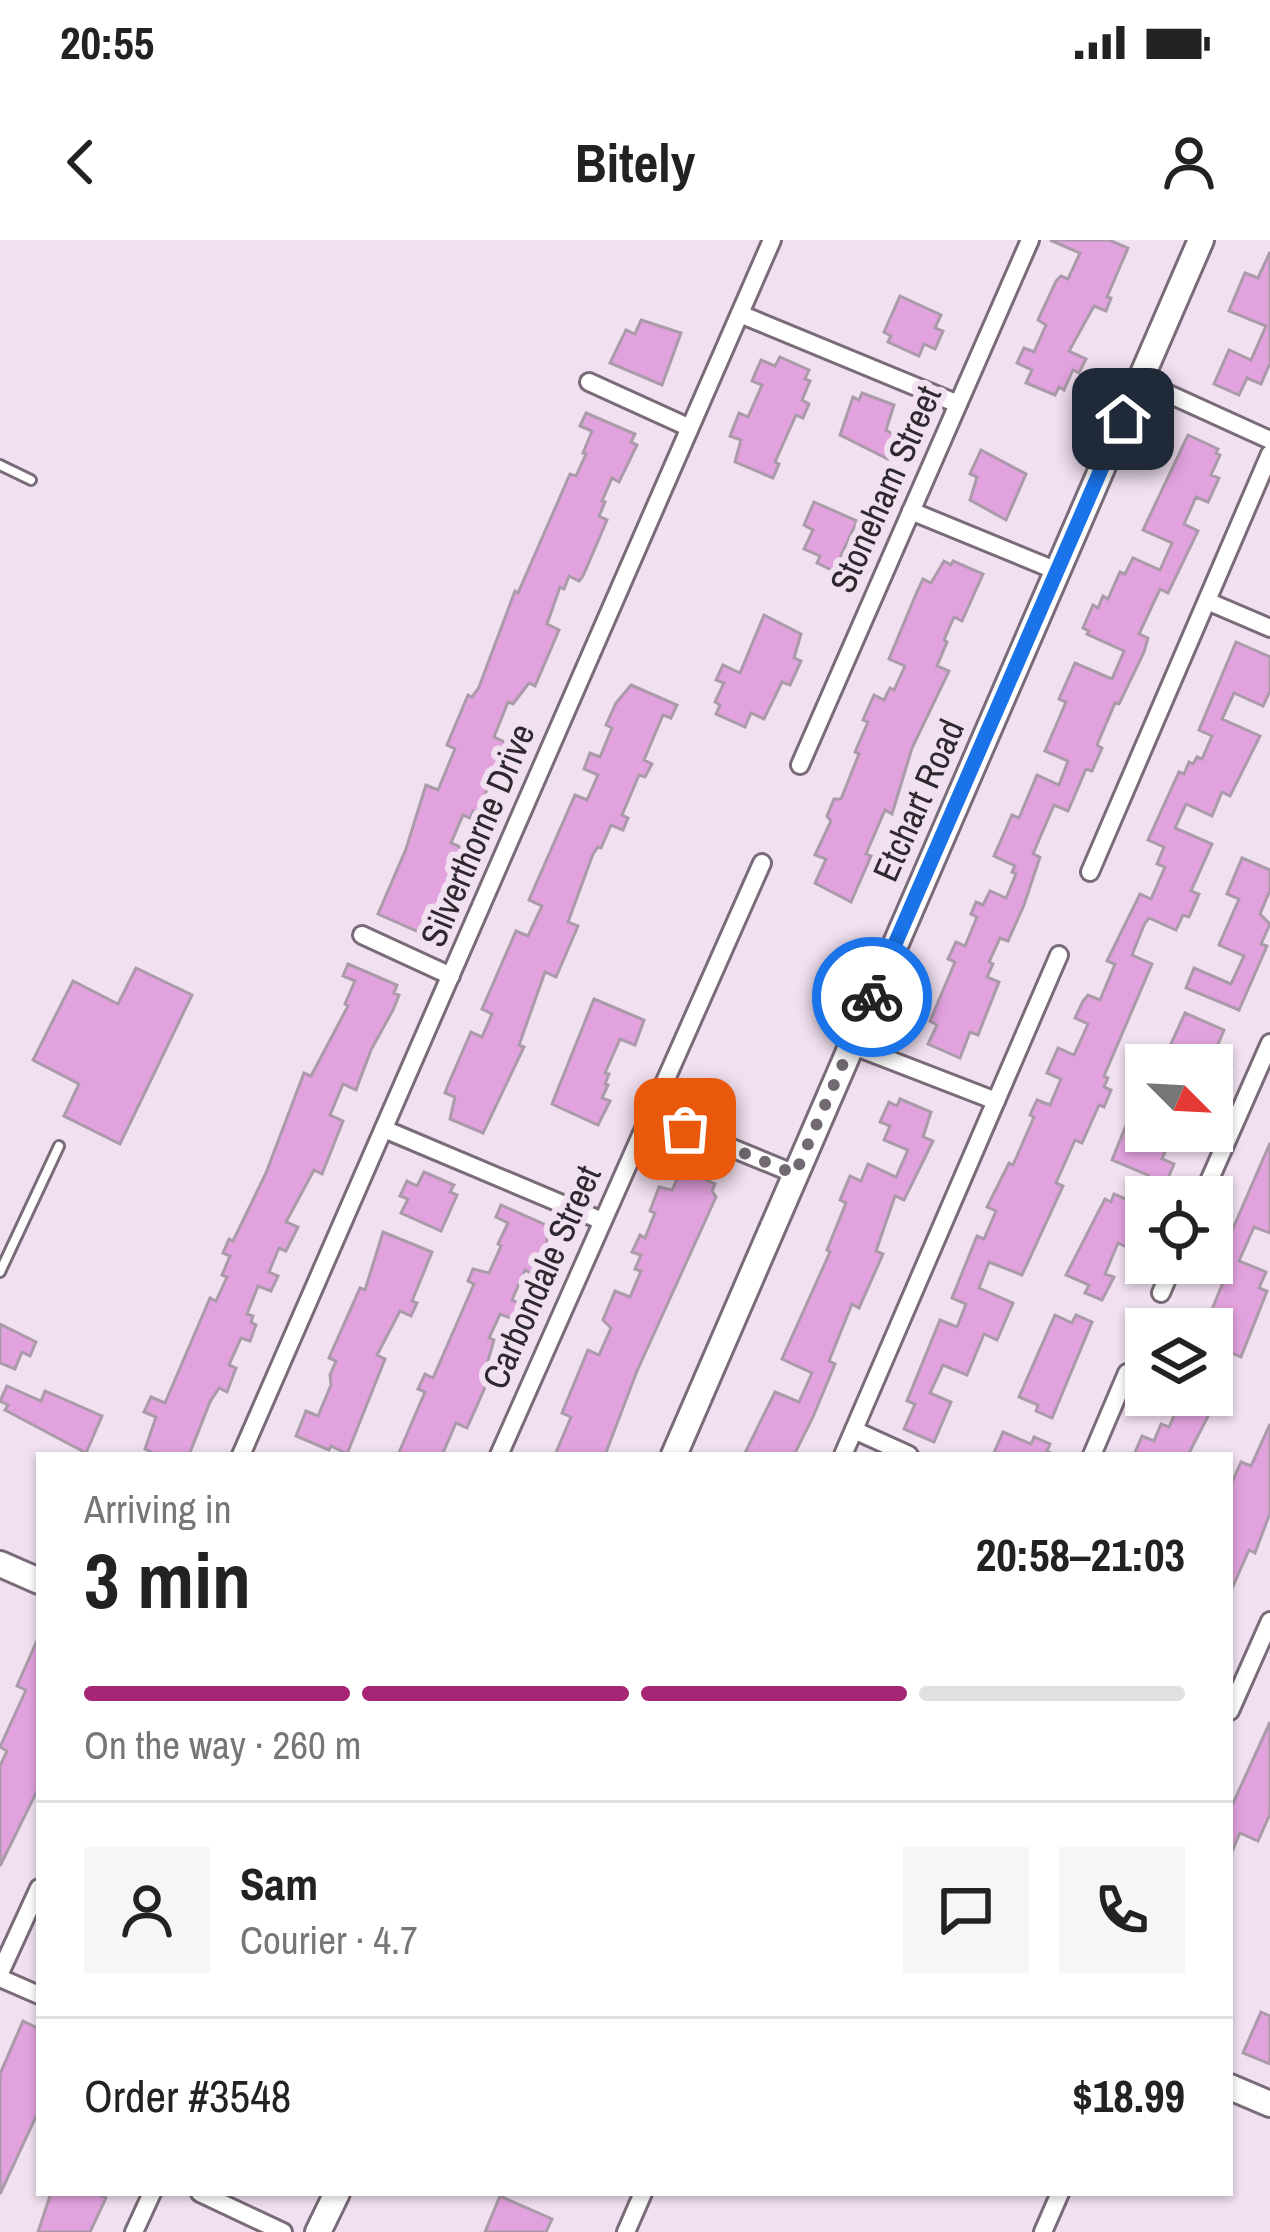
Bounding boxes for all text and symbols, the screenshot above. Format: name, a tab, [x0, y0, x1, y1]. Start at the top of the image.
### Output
text: 20:55	[60, 12, 154, 73]
text: Bitely	[575, 126, 695, 199]
icon: back	[48, 129, 114, 195]
icon: person	[1156, 129, 1222, 195]
pin	[1072, 368, 1174, 470]
street label: Stoneham Street	[818, 378, 952, 600]
icon: home	[1090, 386, 1156, 452]
street label: Etchart Road	[861, 712, 975, 888]
street label: Silverthorne Drive	[408, 716, 546, 954]
courier	[812, 937, 932, 1057]
icon: bike	[839, 964, 905, 1030]
north arrow	[1125, 1044, 1233, 1152]
map controls	[1125, 1044, 1233, 1416]
pin	[634, 1078, 736, 1180]
icon: bag	[652, 1096, 718, 1162]
street label: Carbondale Street	[470, 1158, 612, 1396]
button: locate	[1125, 1176, 1233, 1284]
button: layers	[1125, 1308, 1233, 1416]
text: Arriving in	[84, 1483, 232, 1535]
text: 20:58–21:03	[976, 1524, 1185, 1585]
text: 3 min	[84, 1527, 251, 1632]
text: On the way · 260 m	[84, 1719, 361, 1771]
button: person	[84, 1847, 210, 1973]
button: chat	[903, 1847, 1029, 1973]
button: phone	[1059, 1847, 1185, 1973]
text: Sam	[240, 1853, 318, 1914]
text: Courier · 4.7	[240, 1914, 418, 1966]
text: Order #3548	[84, 2065, 291, 2126]
text: $18.99	[1072, 2065, 1185, 2126]

